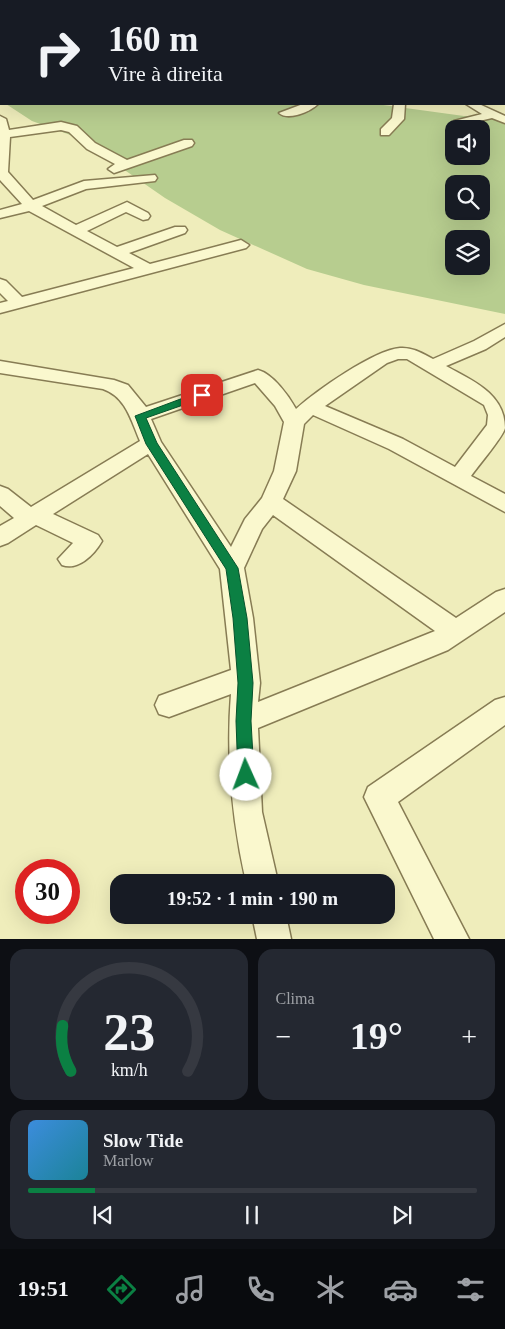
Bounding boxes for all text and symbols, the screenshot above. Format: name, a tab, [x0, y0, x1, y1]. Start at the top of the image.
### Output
icon: right	[25, 20, 90, 85]
text: 160 m	[108, 20, 198, 59]
text: Vire à direita	[108, 61, 223, 86]
map controls	[445, 120, 490, 275]
button: sound	[445, 120, 490, 165]
button: search	[445, 175, 490, 220]
button: layers	[445, 230, 490, 275]
pin	[181, 374, 223, 416]
icon: arrive	[188, 381, 216, 409]
position arrow	[219, 748, 271, 800]
speed limit sign: 30	[15, 859, 80, 924]
text: 19:52 · 1 min · 190 m	[167, 888, 338, 909]
text: Clima	[276, 990, 315, 1007]
text: 23	[103, 1004, 155, 1061]
text: 19°	[350, 1015, 403, 1057]
text: −	[276, 1021, 291, 1052]
text: +	[461, 1021, 477, 1052]
text: km/h	[110, 1060, 147, 1080]
text: Slow Tide	[103, 1130, 183, 1151]
text: Marlow	[103, 1152, 154, 1169]
icon: previous	[89, 1201, 117, 1229]
icon: pause	[238, 1201, 266, 1229]
icon: next	[388, 1201, 416, 1229]
icon: directions	[104, 1272, 139, 1307]
icon: music	[173, 1272, 208, 1307]
icon: phone	[243, 1272, 278, 1307]
icon: climate	[313, 1272, 348, 1307]
icon: car	[383, 1272, 418, 1307]
icon: filters	[453, 1272, 488, 1307]
text: 19:51	[17, 1276, 69, 1301]

